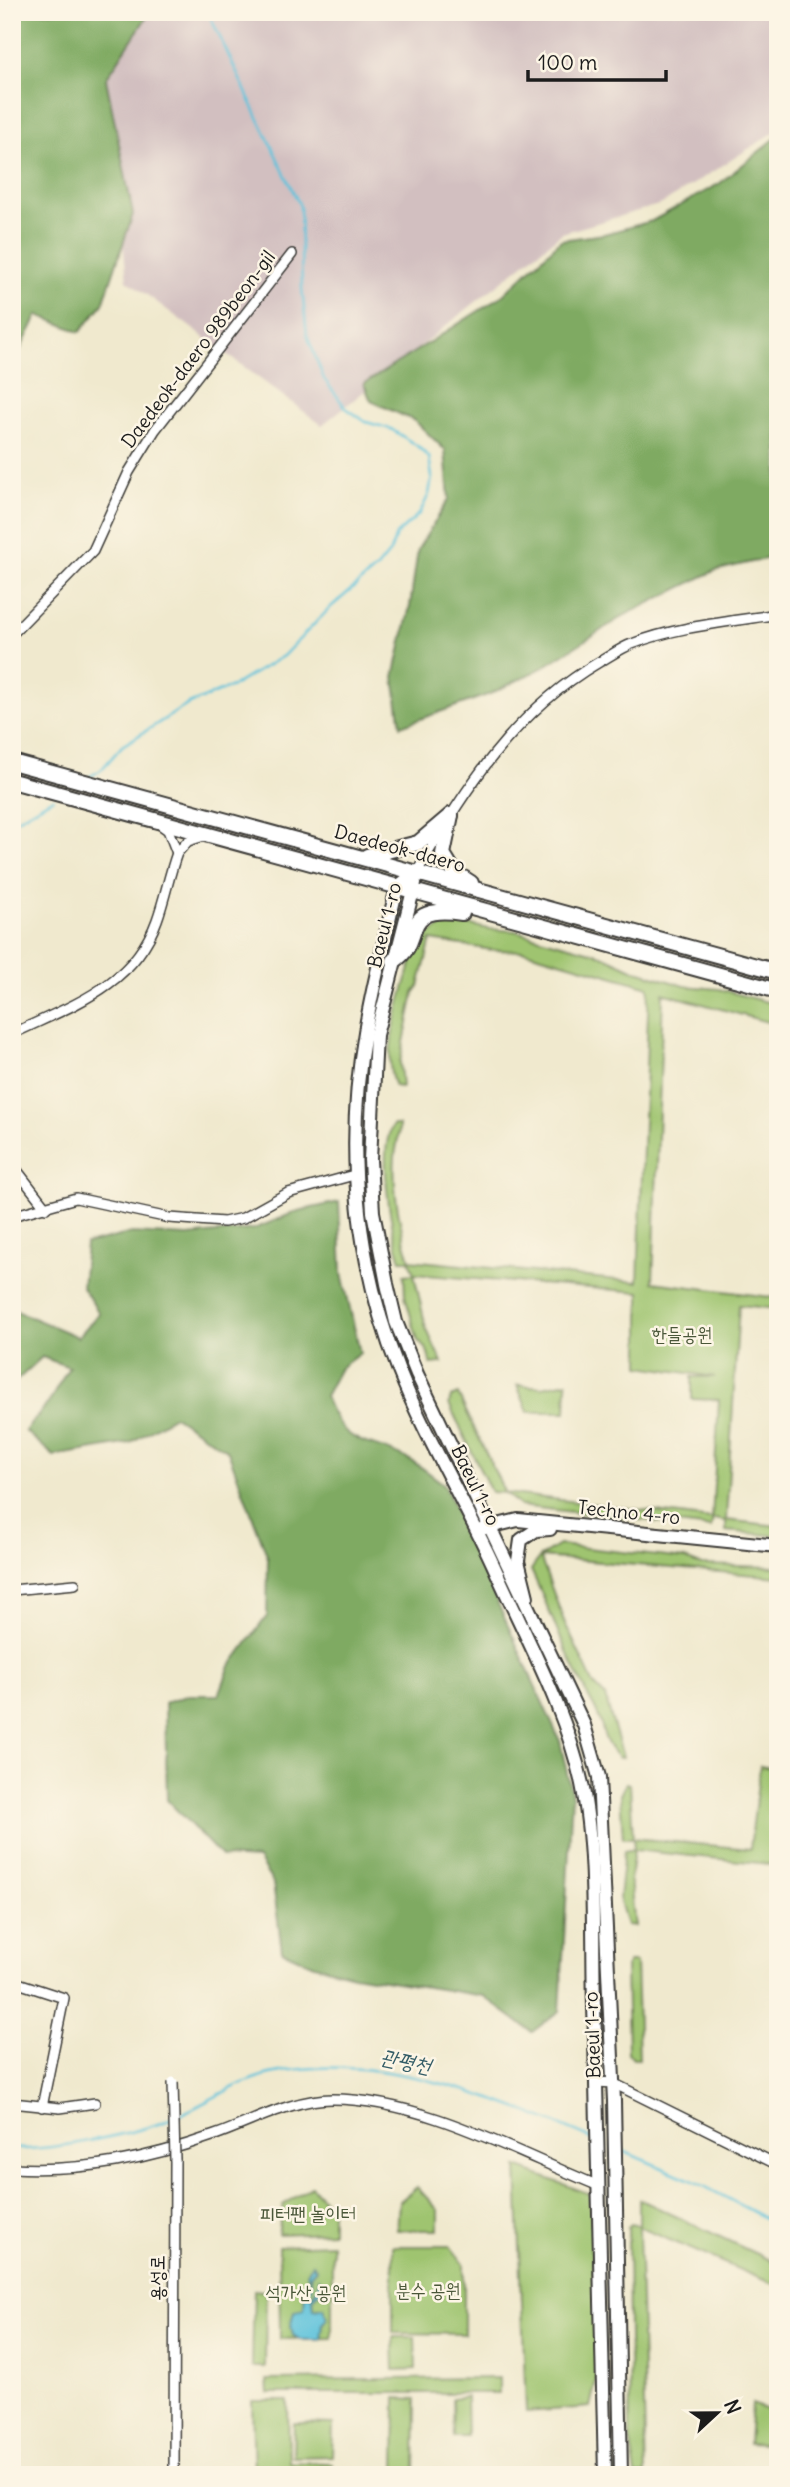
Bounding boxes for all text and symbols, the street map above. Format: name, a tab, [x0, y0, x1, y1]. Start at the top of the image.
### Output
scale bar	[528, 38, 666, 82]
text: 100 m	[538, 49, 597, 76]
street label: Daedeok-daero 989beon-gil	[116, 245, 280, 453]
street label: Daedeok-daero	[332, 819, 468, 877]
street label: Baeul 1-ro	[362, 880, 406, 970]
park label: 한들공원	[651, 1322, 713, 1346]
street label: Baeul 1-ro	[446, 1441, 506, 1529]
street label: Techno 4-ro	[577, 1495, 681, 1529]
street label: Baeul 1-ro	[578, 1991, 606, 2079]
water label: 관평천	[378, 2043, 436, 2080]
park label: 피터팬 놀이터	[260, 2201, 356, 2225]
street label: 용성로	[145, 2255, 169, 2301]
park label: 분수 공원	[395, 2278, 461, 2302]
park label: 석가산 공원	[266, 2280, 346, 2304]
north arrow	[682, 2378, 752, 2448]
text: N	[719, 2396, 746, 2417]

